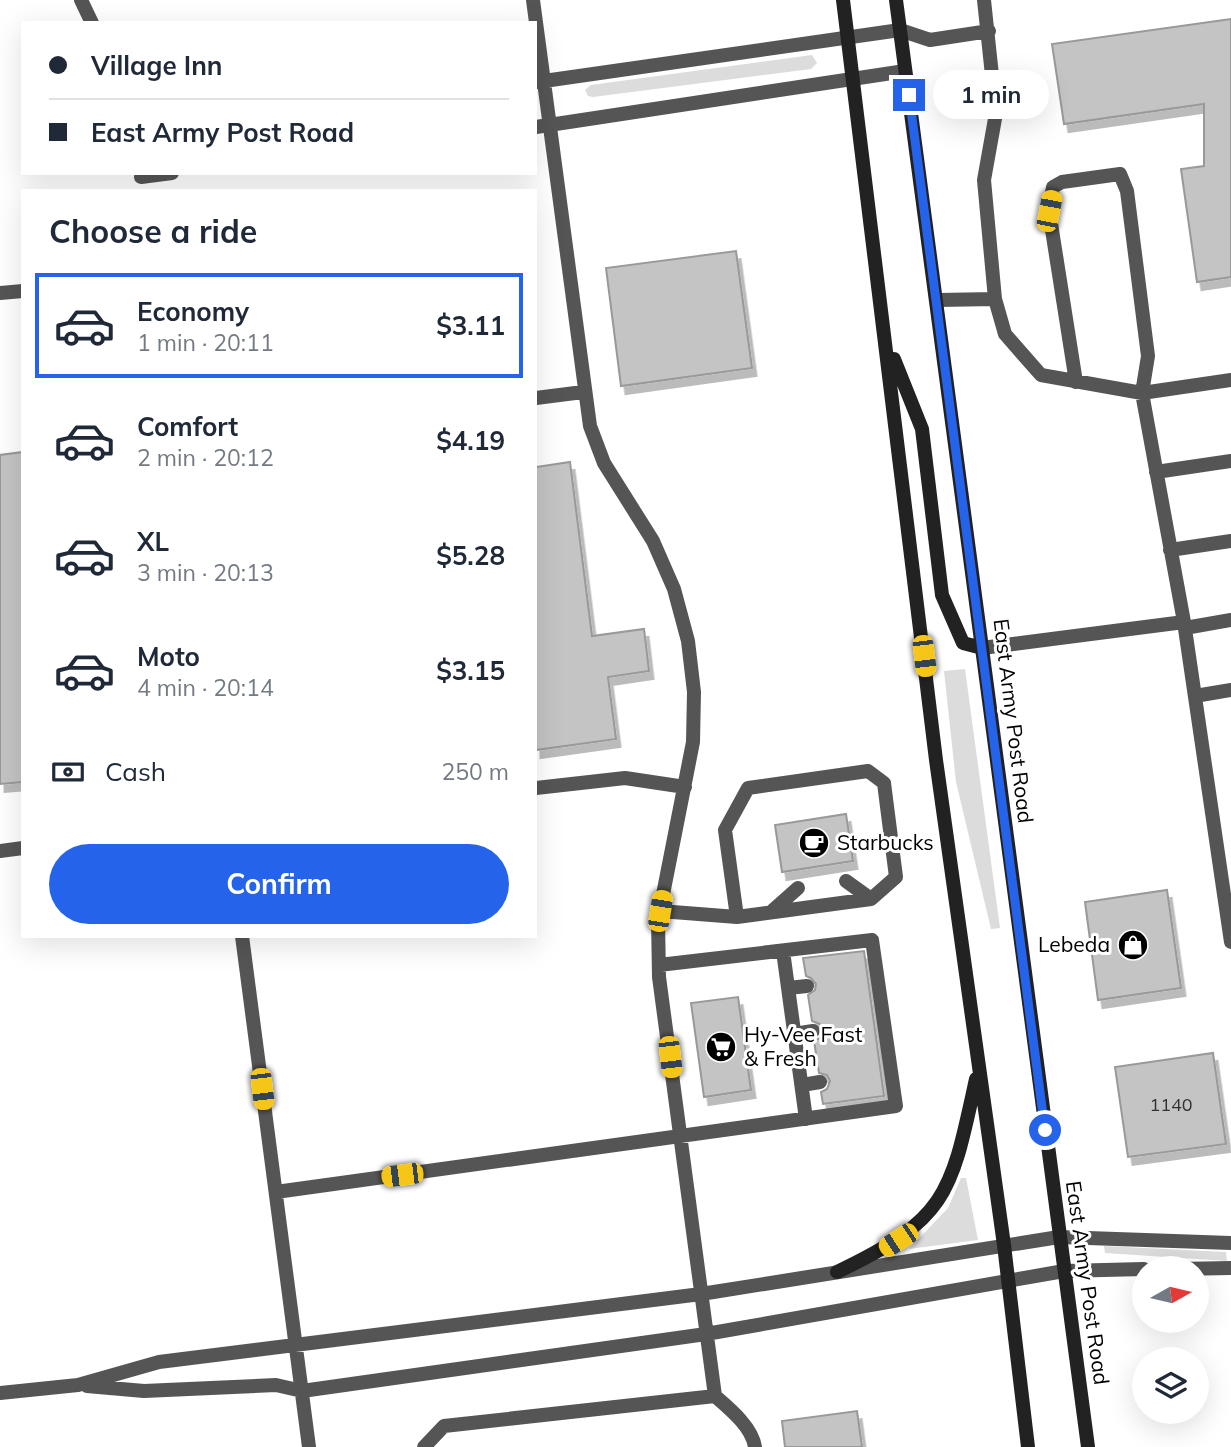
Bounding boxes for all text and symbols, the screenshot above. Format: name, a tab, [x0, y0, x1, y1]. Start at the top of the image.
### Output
text: Village Inn	[91, 49, 223, 82]
callout: 1 min	[934, 70, 1049, 119]
route end	[893, 79, 925, 111]
text: 1 min	[961, 80, 1021, 109]
text: East Army Post Road	[91, 116, 354, 149]
car	[1035, 188, 1064, 234]
text: Choose a ride	[49, 211, 257, 251]
icon: car	[53, 294, 116, 357]
text: Economy	[137, 295, 249, 328]
text: $3.11	[436, 309, 505, 342]
text: 1 min · 20:11	[137, 328, 274, 357]
icon: car	[53, 409, 116, 472]
text: Comfort	[137, 410, 238, 443]
text: $4.19	[436, 424, 505, 457]
text: 2 min · 20:12	[137, 443, 274, 472]
icon: car	[53, 524, 116, 587]
text: XL	[137, 525, 169, 558]
text: $5.28	[436, 539, 505, 572]
text: 3 min · 20:13	[137, 558, 274, 587]
street label: East Army Post Road	[989, 617, 1039, 825]
car	[912, 634, 937, 678]
icon: car	[53, 639, 116, 702]
text: Moto	[137, 640, 200, 673]
text: $3.15	[436, 654, 505, 687]
text: 4 min · 20:14	[137, 673, 274, 702]
icon: cash	[49, 753, 87, 791]
text: Cash	[105, 755, 166, 788]
text: 250 m	[441, 757, 509, 786]
cafe icon: Starbucks	[797, 826, 831, 860]
place label: Starbucks	[837, 829, 934, 855]
button: Confirm	[49, 844, 509, 924]
car	[647, 889, 674, 933]
shop icon: Lebeda	[1116, 928, 1150, 962]
place label: Lebeda	[1038, 931, 1110, 957]
place label: Hy-Vee Fast & Fresh	[744, 1021, 862, 1071]
supermarket icon: Hy-Vee Fast & Fresh	[704, 1030, 738, 1064]
car	[658, 1035, 683, 1079]
car	[250, 1067, 275, 1111]
house number: 1140	[1149, 1093, 1193, 1116]
route start	[1029, 1114, 1061, 1146]
car	[380, 1162, 425, 1188]
street label: East Army Post Road	[1061, 1179, 1115, 1387]
car	[875, 1220, 922, 1260]
north arrow	[1132, 1256, 1209, 1334]
map controls	[1132, 1256, 1209, 1424]
button: layers	[1132, 1347, 1209, 1424]

